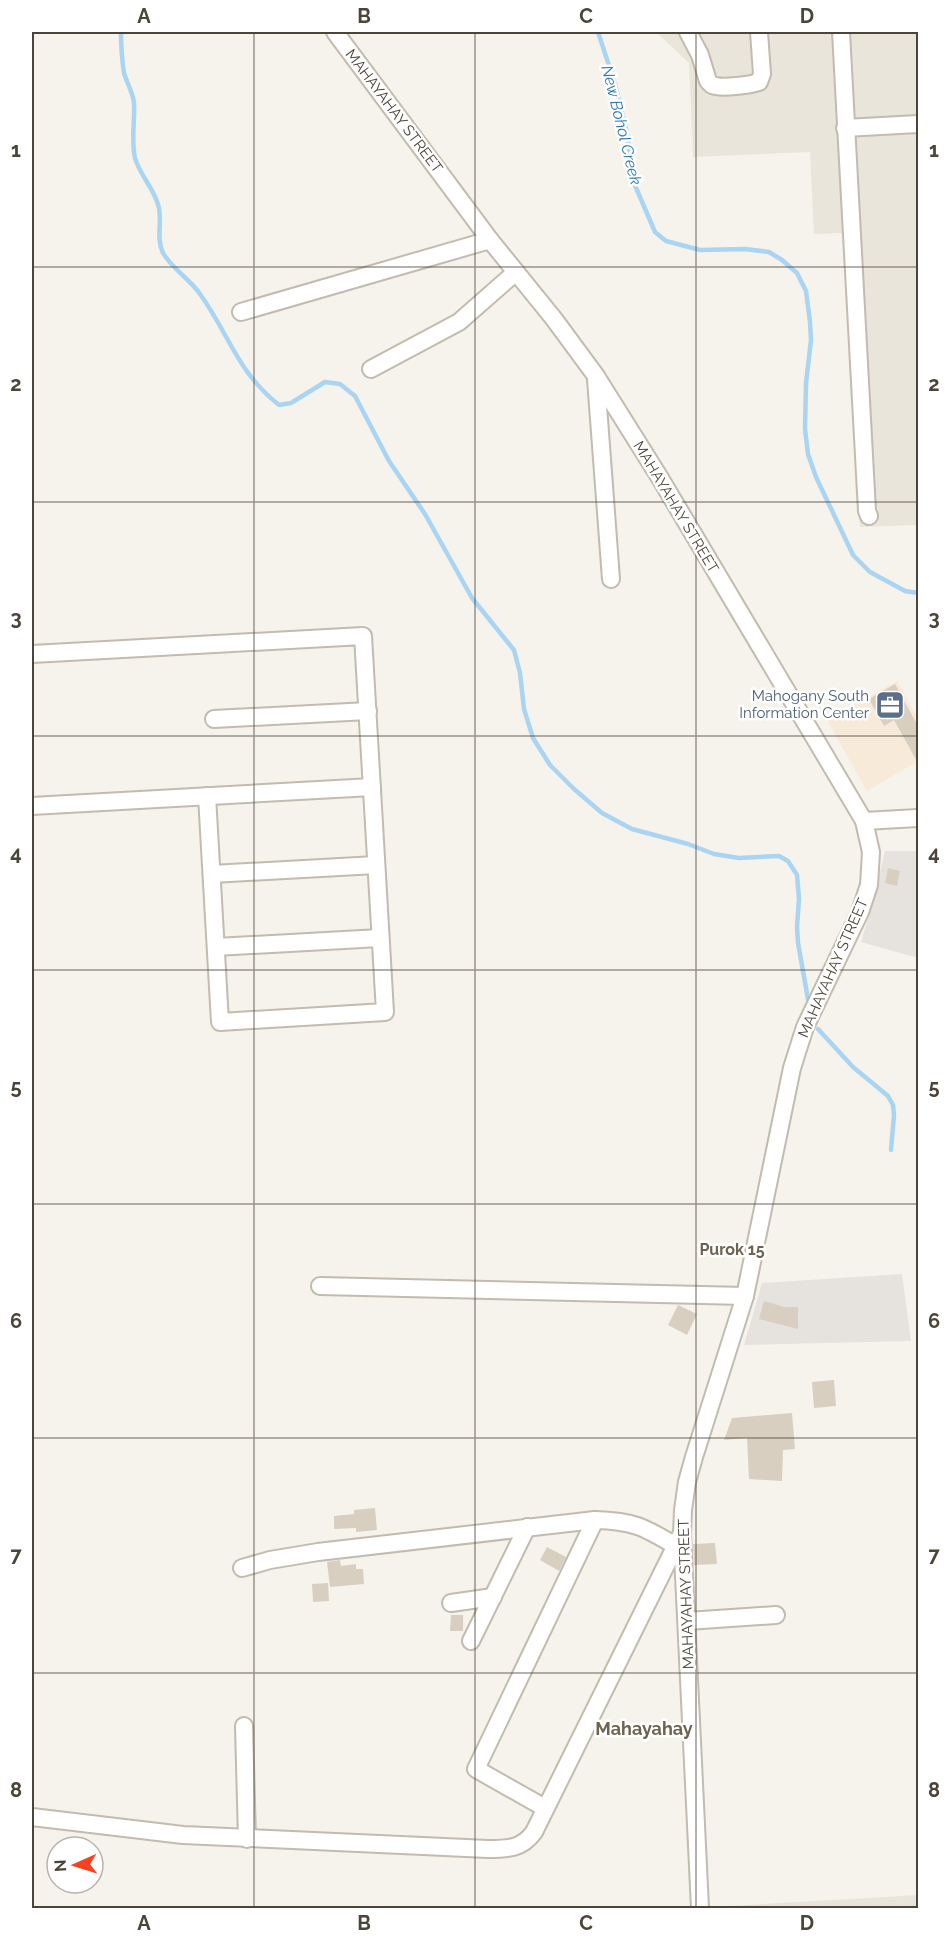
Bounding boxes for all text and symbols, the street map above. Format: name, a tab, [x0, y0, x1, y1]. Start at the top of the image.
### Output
text: A	[137, 4, 151, 28]
text: B	[357, 4, 371, 28]
text: C	[579, 4, 593, 28]
text: D	[800, 4, 814, 28]
street label: MAHAYAHAY STREET	[342, 45, 446, 177]
water label: New Bohol Creek	[597, 63, 646, 187]
text: 1	[11, 138, 21, 162]
text: 1	[929, 138, 939, 162]
text: 2	[10, 372, 22, 396]
text: 2	[928, 372, 940, 396]
street label: MAHAYAHAY STREET	[630, 438, 722, 576]
text: 3	[10, 606, 22, 630]
text: 3	[928, 606, 940, 630]
place label: Mahogany South Information Center	[739, 687, 870, 722]
office icon: Mahogany South Information Center	[874, 689, 906, 721]
text: 4	[10, 841, 22, 865]
text: 4	[928, 841, 940, 865]
street label: MAHAYAHAY STREET	[794, 896, 872, 1040]
text: 5	[10, 1075, 22, 1099]
text: 5	[928, 1075, 940, 1099]
district label: Purok 15	[699, 1240, 765, 1259]
text: 6	[10, 1309, 22, 1333]
text: 6	[928, 1309, 940, 1333]
street label: MAHAYAHAY STREET	[674, 1518, 698, 1670]
text: 7	[10, 1543, 22, 1567]
text: 7	[928, 1543, 940, 1567]
district label: Mahayahay	[595, 1718, 693, 1739]
text: 8	[10, 1778, 22, 1802]
text: 8	[928, 1778, 940, 1802]
north arrow	[45, 1835, 105, 1895]
text: N	[51, 1859, 70, 1872]
text: A	[137, 1911, 151, 1935]
text: B	[357, 1911, 371, 1935]
text: C	[579, 1911, 593, 1935]
text: D	[800, 1911, 814, 1935]

